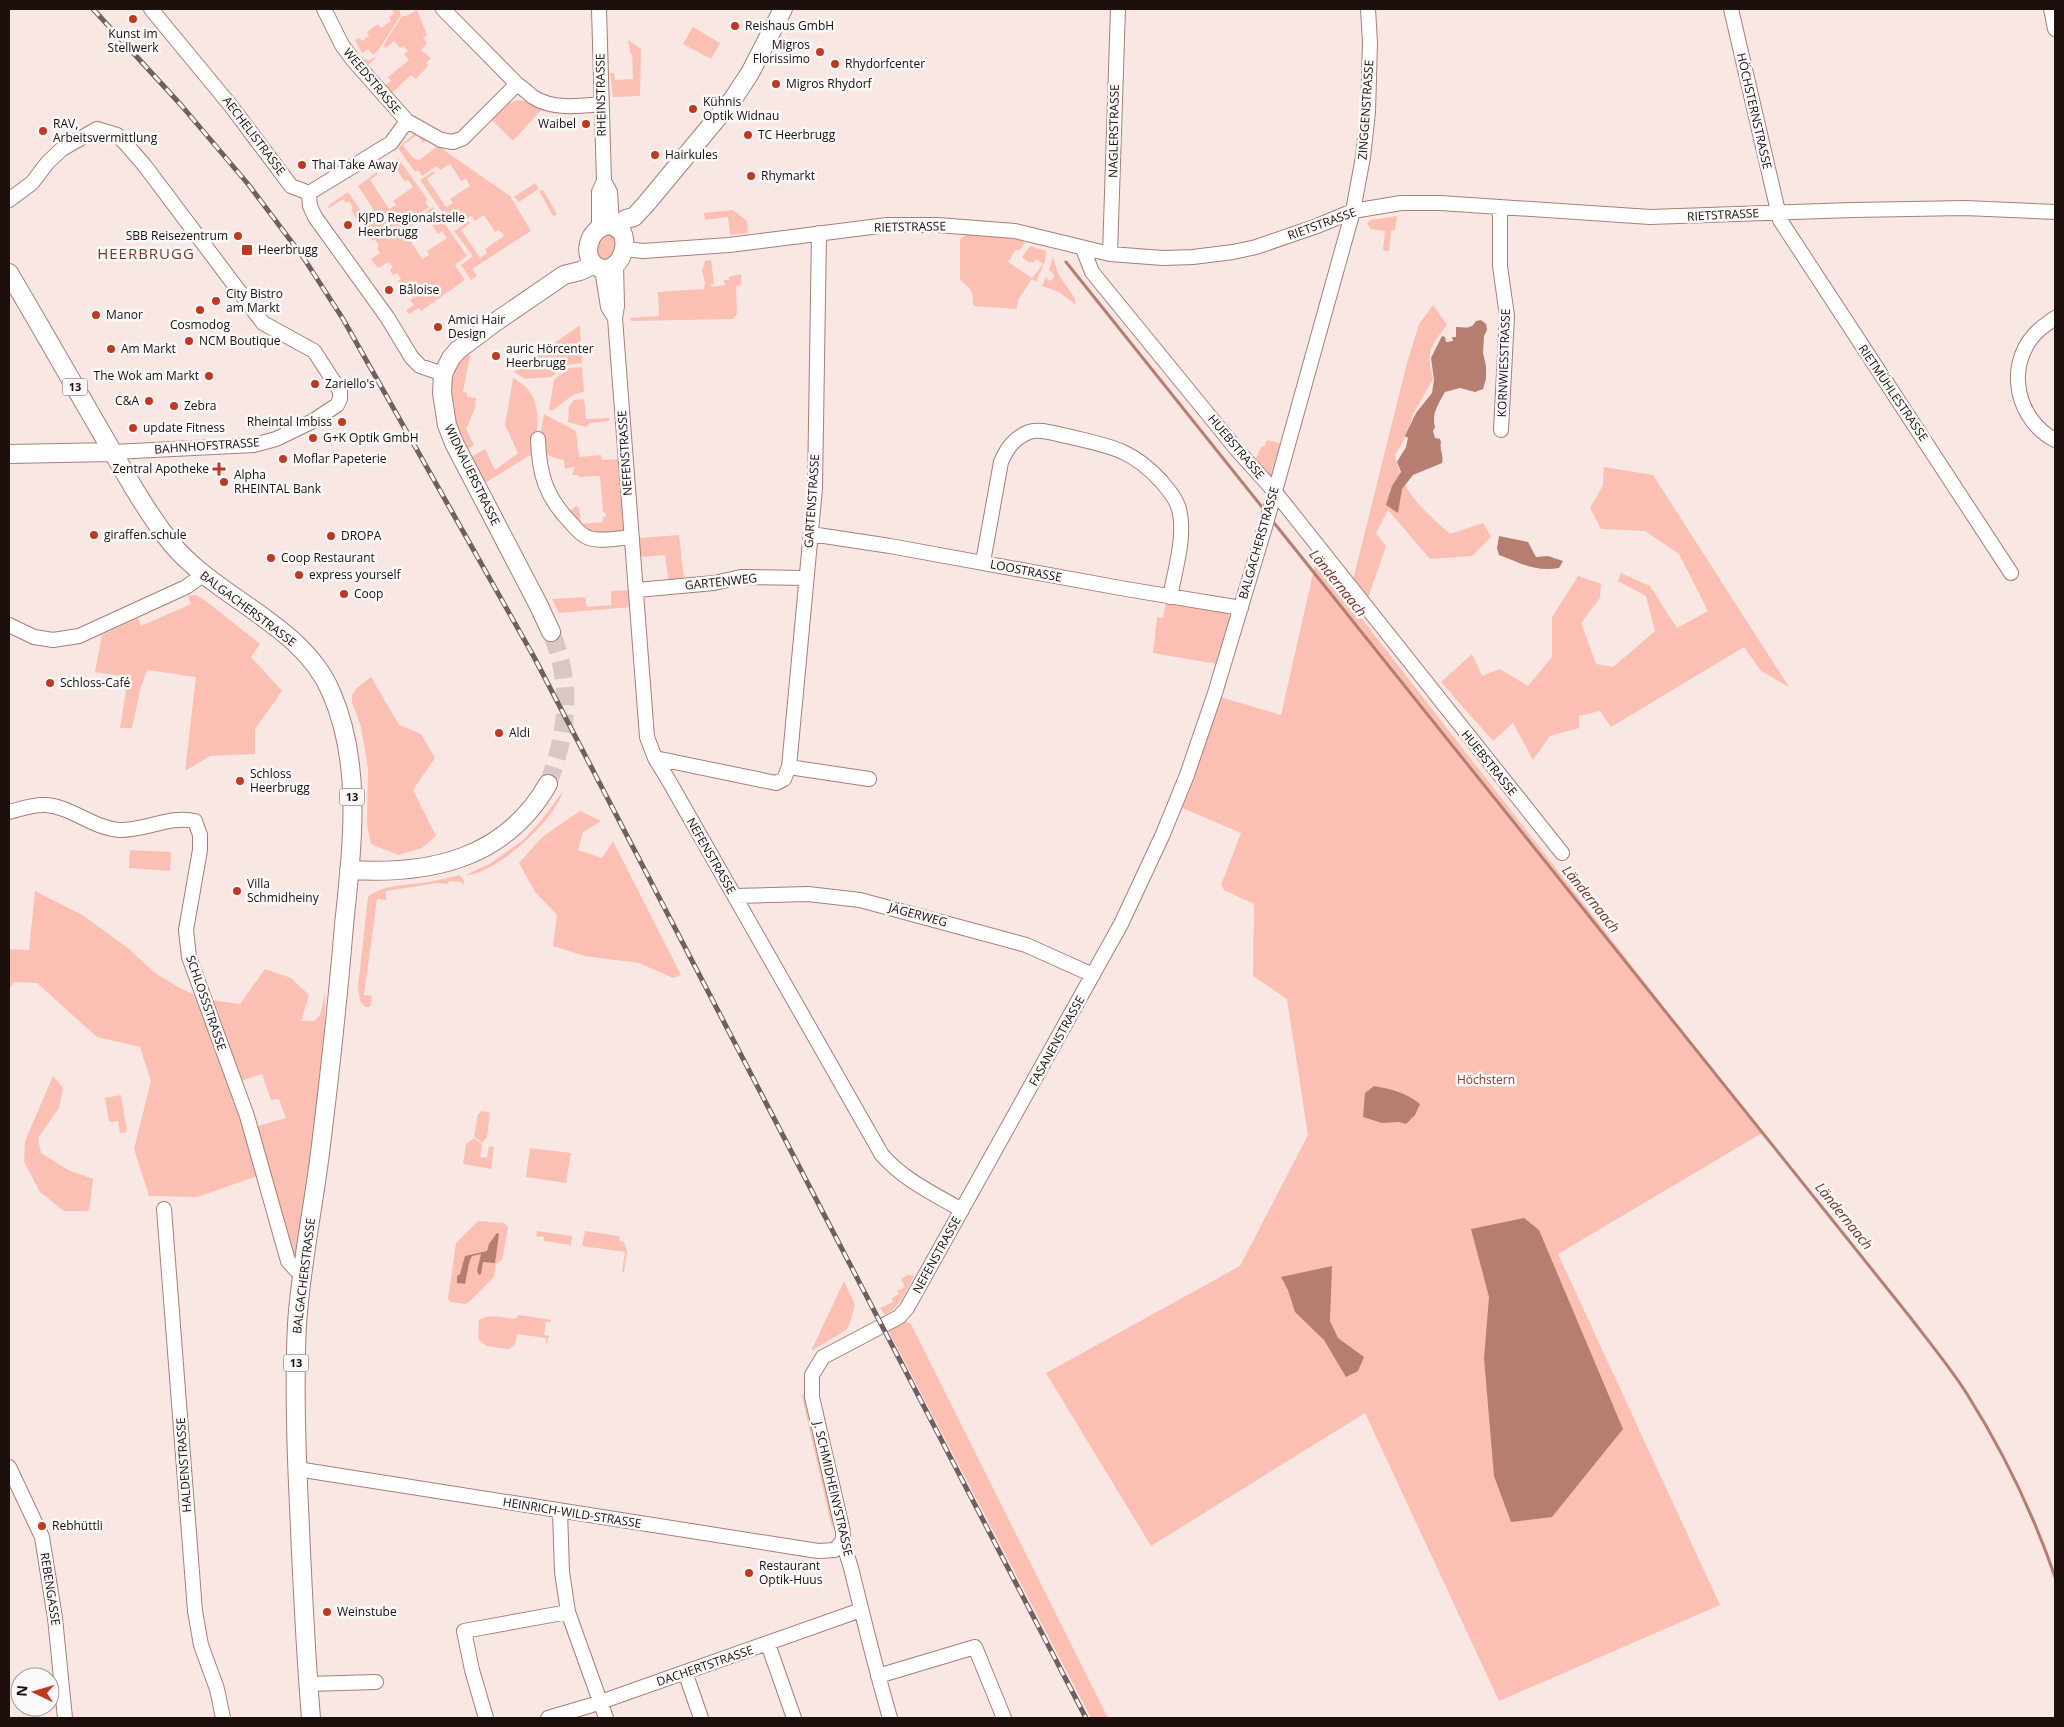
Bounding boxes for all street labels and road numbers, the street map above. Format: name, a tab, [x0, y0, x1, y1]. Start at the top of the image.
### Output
street label: WEEDSTRASSE	[340, 44, 405, 117]
street label: HÖCHSTERNSTRASSE	[1733, 51, 1776, 171]
street label: RHEINSTRASSE	[591, 53, 610, 137]
street label: ZINGGENSTRASSE	[1354, 59, 1377, 161]
street label: NAGLERSTRASSE	[1104, 84, 1123, 178]
street label: AECHELISTRASSE	[219, 93, 290, 179]
street label: RIETSTRASSE	[1285, 203, 1359, 244]
street label: RIETSTRASSE	[1687, 204, 1759, 225]
street label: RIETSTRASSE	[874, 217, 946, 236]
street label: KORNWIESSTRASSE	[1493, 308, 1514, 418]
street label: RIETMÜHLESTRASSE	[1855, 341, 1932, 444]
road number: 13	[62, 378, 88, 396]
street label: NEFENSTRASSE	[613, 410, 636, 496]
street label: HUEBSTRASSE	[1204, 411, 1269, 483]
street label: WIDNAUERSTRASSE	[441, 421, 504, 528]
street label: BAHNHOFSTRASSE	[154, 433, 260, 458]
street label: GARTENSTRASSE	[800, 453, 823, 548]
street label: BALGACHERSTRASSE	[1234, 485, 1283, 601]
street label: LOOSTRASSE	[989, 555, 1064, 586]
street label: BALGACHERSTRASSE	[197, 567, 300, 650]
street label: GARTENWEG	[684, 569, 758, 594]
street label: HUEBSTRASSE	[1458, 726, 1521, 799]
road number: 13	[340, 789, 364, 806]
street label: NEFENSTRASSE	[683, 814, 740, 897]
street label: JÄGERWEG	[886, 898, 949, 931]
street label: SCHLOSSSTRASSE	[182, 953, 231, 1053]
street label: FASANENSTRASSE	[1025, 993, 1088, 1089]
street label: NEFENSTRASSE	[908, 1213, 965, 1296]
street label: BALGACHERSTRASSE	[288, 1217, 319, 1335]
road number: 13	[284, 1355, 308, 1372]
street label: HALDENSTRASSE	[172, 1417, 195, 1513]
street label: J. SCHMIDHEINYSTRASSE	[809, 1419, 857, 1558]
street label: HEINRICH-WILD-STRASSE	[502, 1493, 643, 1532]
street label: REBENGASSE	[36, 1551, 65, 1627]
street label: DACHERTSTRASSE	[654, 1641, 756, 1690]

